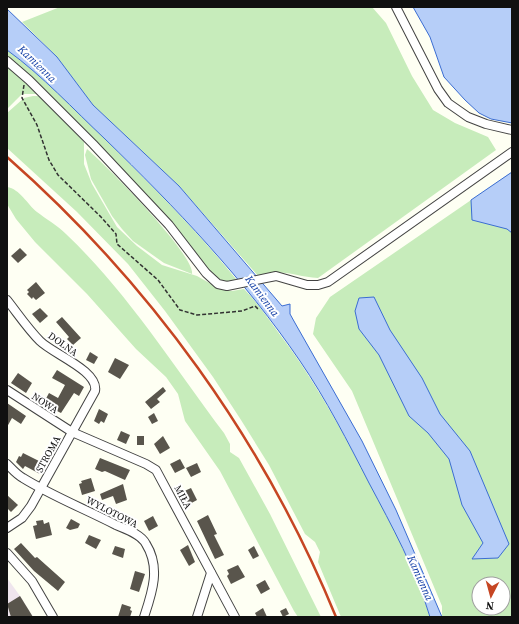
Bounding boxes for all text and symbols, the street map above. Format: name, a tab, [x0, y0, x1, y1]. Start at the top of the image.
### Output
water label: Kamienna	[14, 41, 60, 86]
water label: Kamienna	[241, 272, 283, 320]
street label: DOLNA	[46, 329, 81, 359]
street label: NOWA	[29, 390, 61, 417]
street label: STROMA	[33, 433, 64, 475]
street label: MIŁA	[171, 483, 195, 512]
street label: WYLOTOWA	[84, 493, 140, 531]
water label: Kamienna	[403, 552, 437, 603]
north arrow	[471, 576, 511, 616]
text: N	[485, 598, 495, 613]

